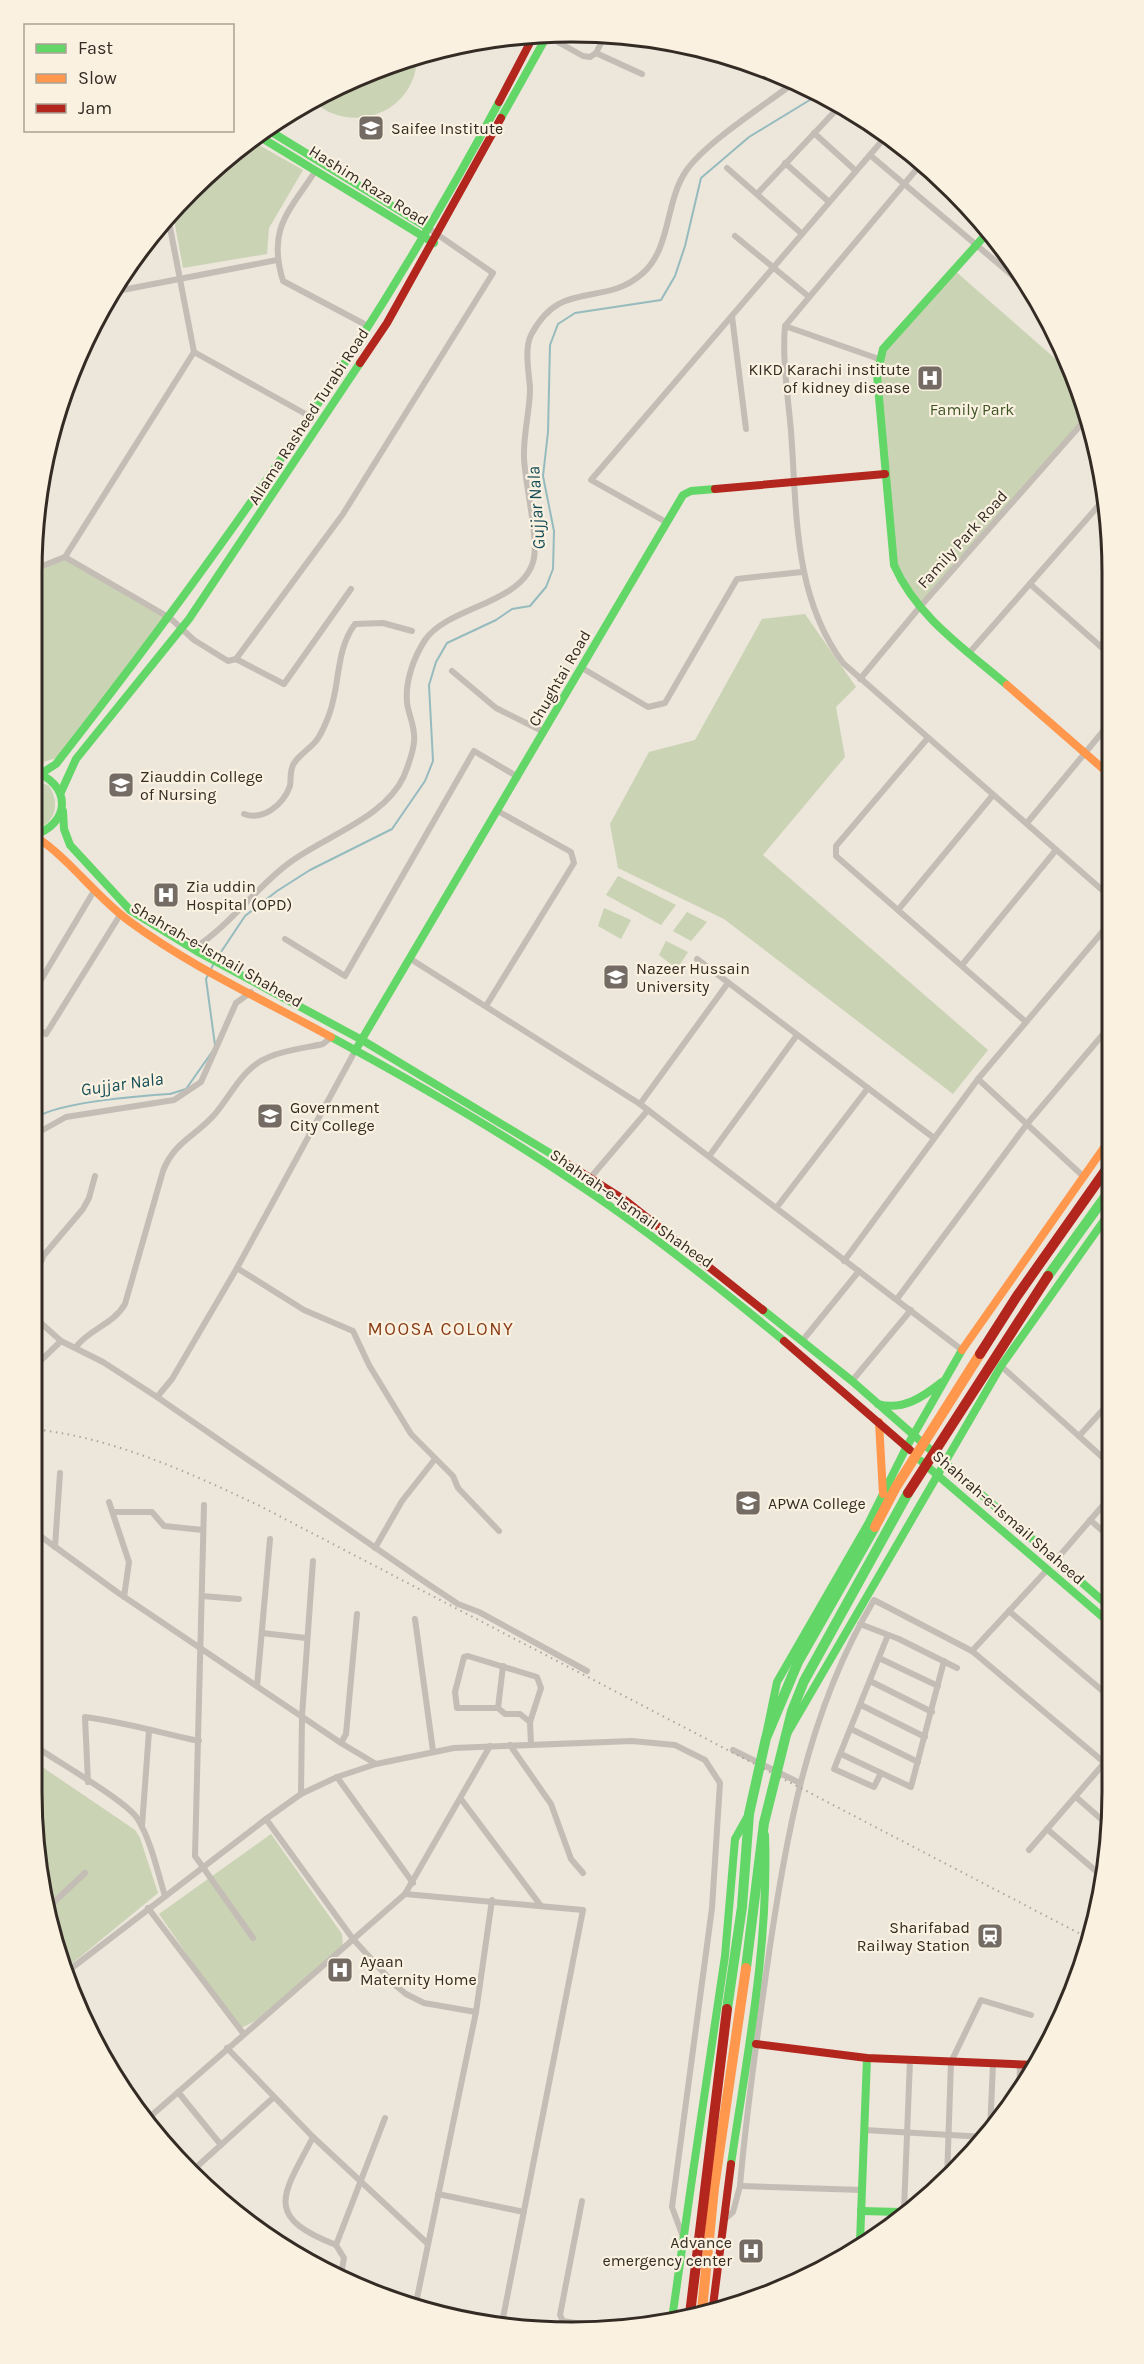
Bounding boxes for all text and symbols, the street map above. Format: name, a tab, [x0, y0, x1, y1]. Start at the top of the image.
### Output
legend	[24, 24, 234, 132]
text: Fast	[78, 37, 113, 59]
text: Slow	[78, 67, 117, 89]
text: Jam	[78, 97, 112, 119]
school or university icon: Saifee Institute	[356, 113, 386, 143]
place label: Saifee Institute	[391, 119, 503, 138]
street label: Hashim Raza Road	[306, 141, 432, 230]
street label: Allama Rasheed Turabi Road	[244, 324, 373, 508]
place label: KIKD Karachi institute of kidney disease	[749, 360, 910, 397]
hospital icon: KIKD Karachi institute of kidney disease	[915, 363, 945, 393]
park label: Family Park	[930, 400, 1014, 419]
water label: Gujjar Nala	[522, 466, 550, 550]
street label: Family Park Road	[913, 486, 1011, 592]
street label: Chughtai Road	[524, 627, 595, 730]
place label: Ziauddin College of Nursing	[140, 767, 263, 804]
school or university icon: Ziauddin College of Nursing	[106, 770, 136, 800]
place label: Zia uddin Hospital (OPD)	[186, 877, 292, 914]
hospital icon: Zia uddin Hospital (OPD)	[151, 880, 181, 910]
street label: Shahrah-e-Ismail Shaheed	[128, 898, 306, 1011]
place label: Nazeer Hussain University	[636, 959, 750, 996]
school or university icon: Nazeer Hussain University	[601, 962, 631, 992]
water label: Gujjar Nala	[79, 1067, 165, 1101]
place label: Government City College	[290, 1098, 380, 1135]
school or university icon: Government City College	[255, 1101, 285, 1131]
street label: Shahrah-e-Ismail Shaheed	[546, 1145, 717, 1272]
district label: MOOSA COLONY	[368, 1318, 514, 1340]
street label: Shahrah-e-Ismail Shaheed	[929, 1446, 1088, 1588]
school or university icon: APWA College	[733, 1488, 763, 1518]
place label: APWA College	[768, 1494, 866, 1513]
place label: Sharifabad Railway Station	[857, 1918, 970, 1955]
station icon: Sharifabad Railway Station	[975, 1921, 1005, 1951]
place label: Ayaan Maternity Home	[360, 1952, 477, 1989]
hospital icon: Ayaan Maternity Home	[325, 1955, 355, 1985]
place label: Advance emergency center	[603, 2233, 732, 2270]
hospital icon: Advance emergency center	[736, 2236, 766, 2266]

